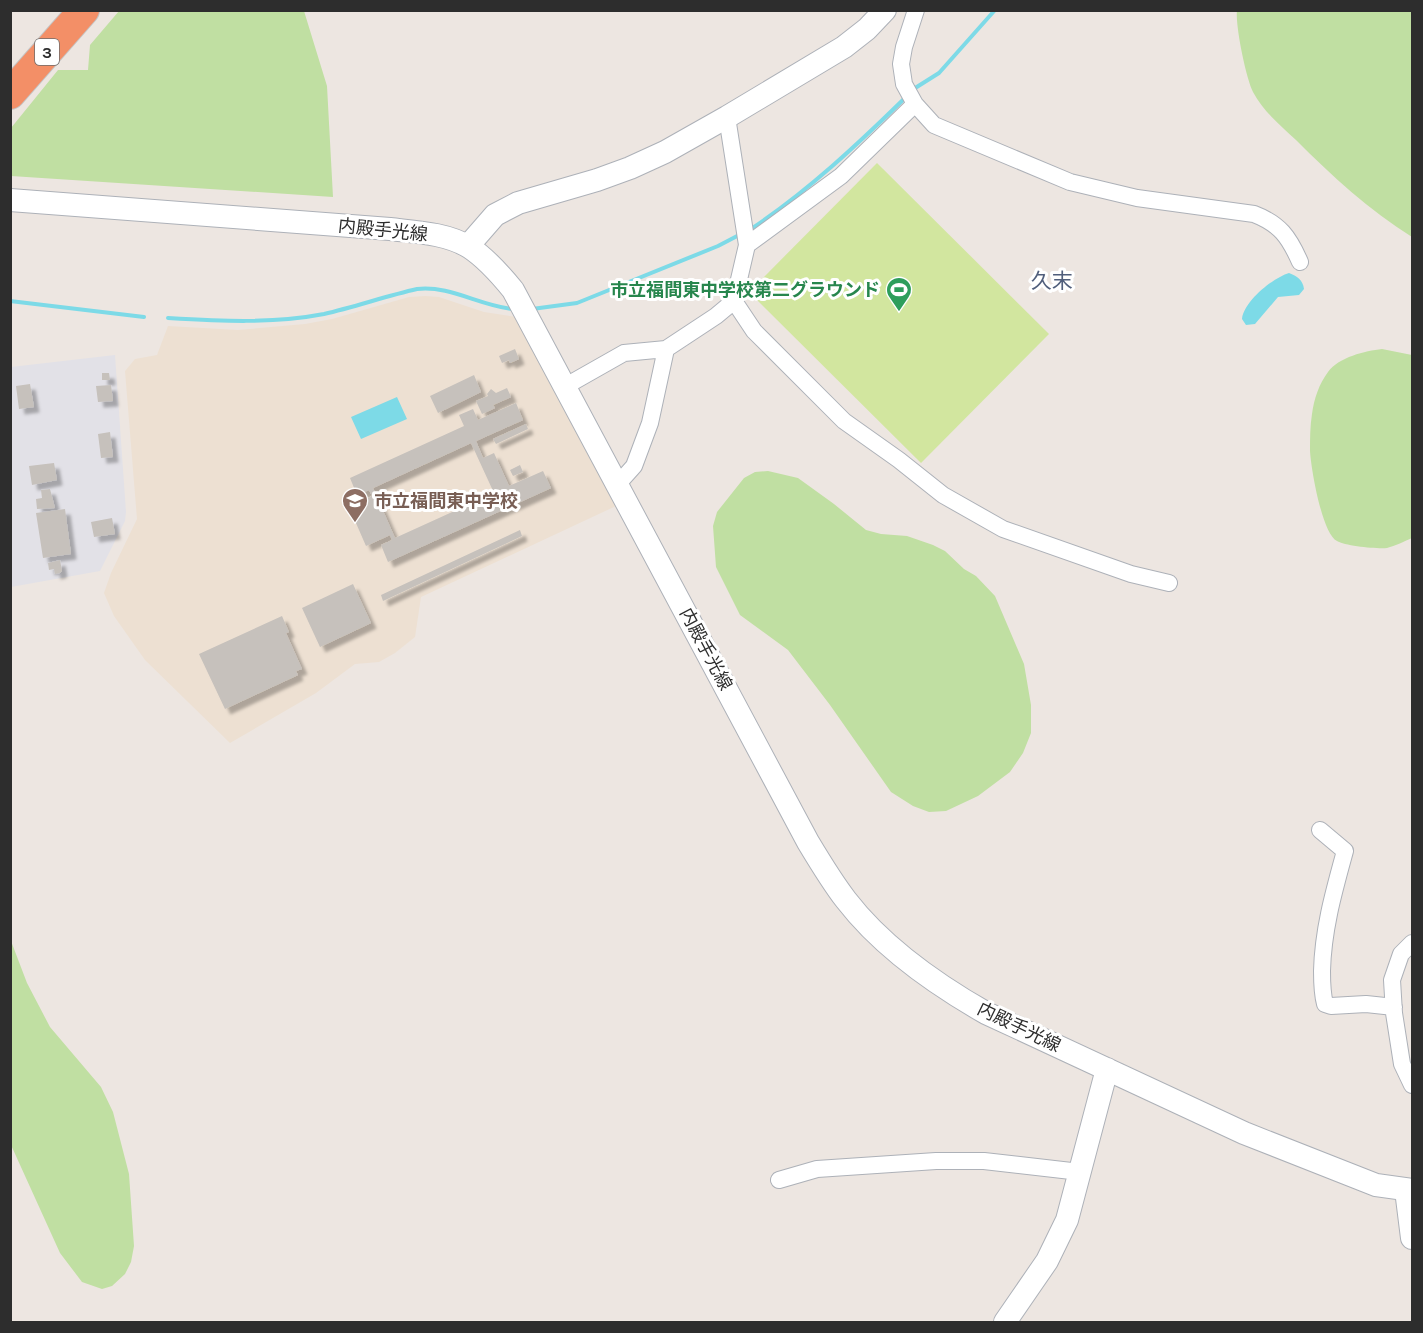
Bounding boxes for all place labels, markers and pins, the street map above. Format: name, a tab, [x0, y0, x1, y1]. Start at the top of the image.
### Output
sports icon: 市立福間東中学校第二グラウンド	[884, 275, 914, 313]
place label: 市立福間東中学校第二グラウンド	[610, 279, 880, 301]
school or university icon: 市立福間東中学校	[340, 486, 370, 524]
place label: 市立福間東中学校	[374, 490, 518, 512]

